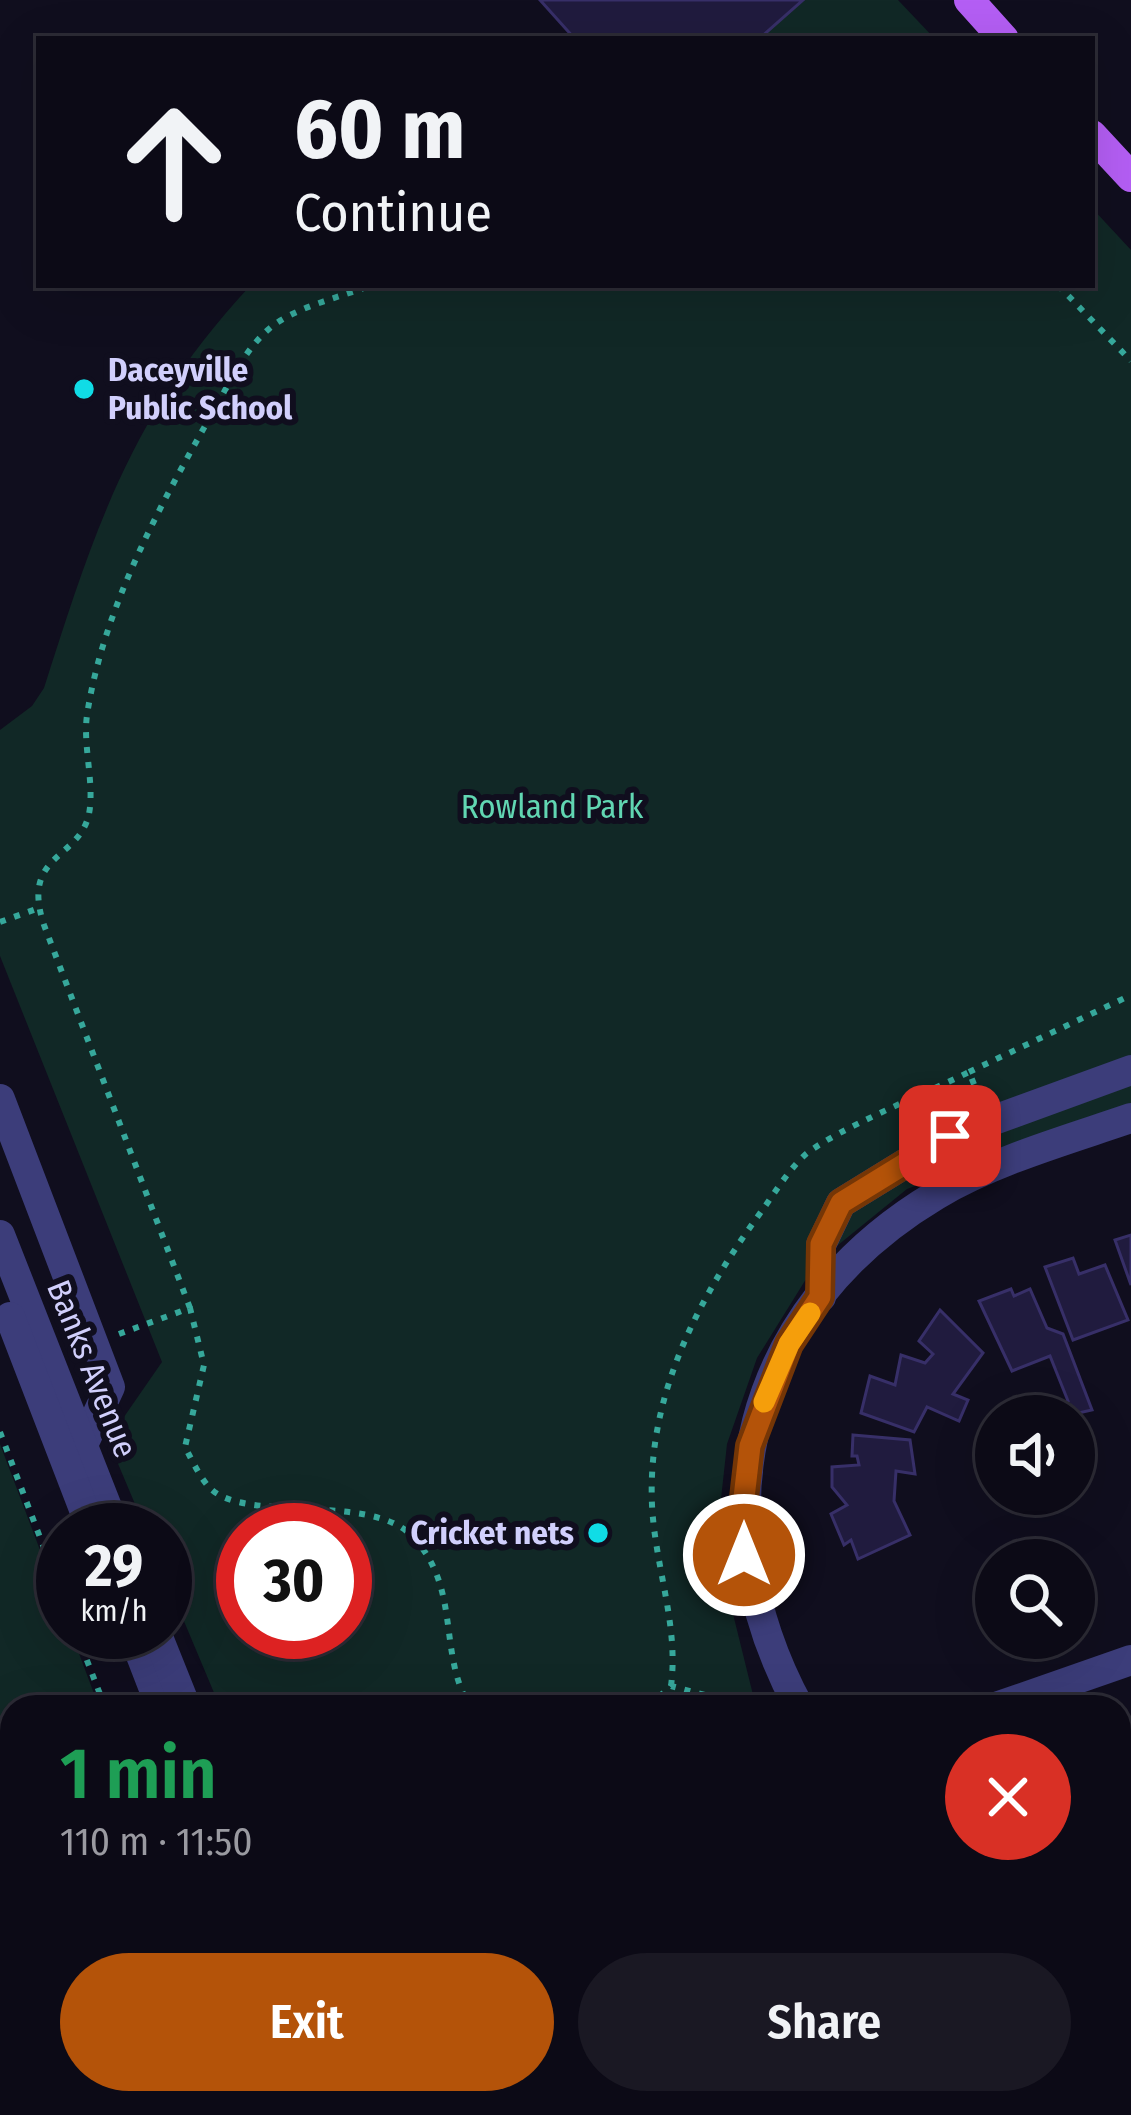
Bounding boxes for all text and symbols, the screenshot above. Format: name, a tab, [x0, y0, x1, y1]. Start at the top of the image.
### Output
text: 60 m	[294, 79, 465, 180]
icon: ahead	[96, 84, 252, 240]
text: Continue	[294, 181, 492, 245]
place label: Daceyville Public School	[108, 350, 293, 428]
marker: Daceyville Public School	[71, 376, 97, 402]
park label: Rowland Park	[461, 787, 644, 827]
pin	[899, 1085, 1001, 1187]
icon: arrive	[917, 1103, 983, 1169]
street label: Banks Avenue	[38, 1274, 146, 1464]
map controls	[975, 1395, 1095, 1659]
button: sound	[975, 1395, 1095, 1515]
position arrow	[681, 1492, 807, 1618]
speed limit sign: 30	[216, 1503, 372, 1659]
place label: Cricket nets	[410, 1513, 574, 1553]
marker: Cricket nets	[585, 1520, 611, 1546]
text: 29	[85, 1530, 143, 1602]
button: search	[975, 1539, 1095, 1659]
text: km/h	[81, 1593, 147, 1629]
text: 1 min	[60, 1731, 217, 1817]
button: close	[945, 1734, 1071, 1860]
text: 110 m · 11:50	[60, 1819, 252, 1865]
button: Exit	[60, 1953, 554, 2091]
button: Share	[578, 1953, 1071, 2091]

